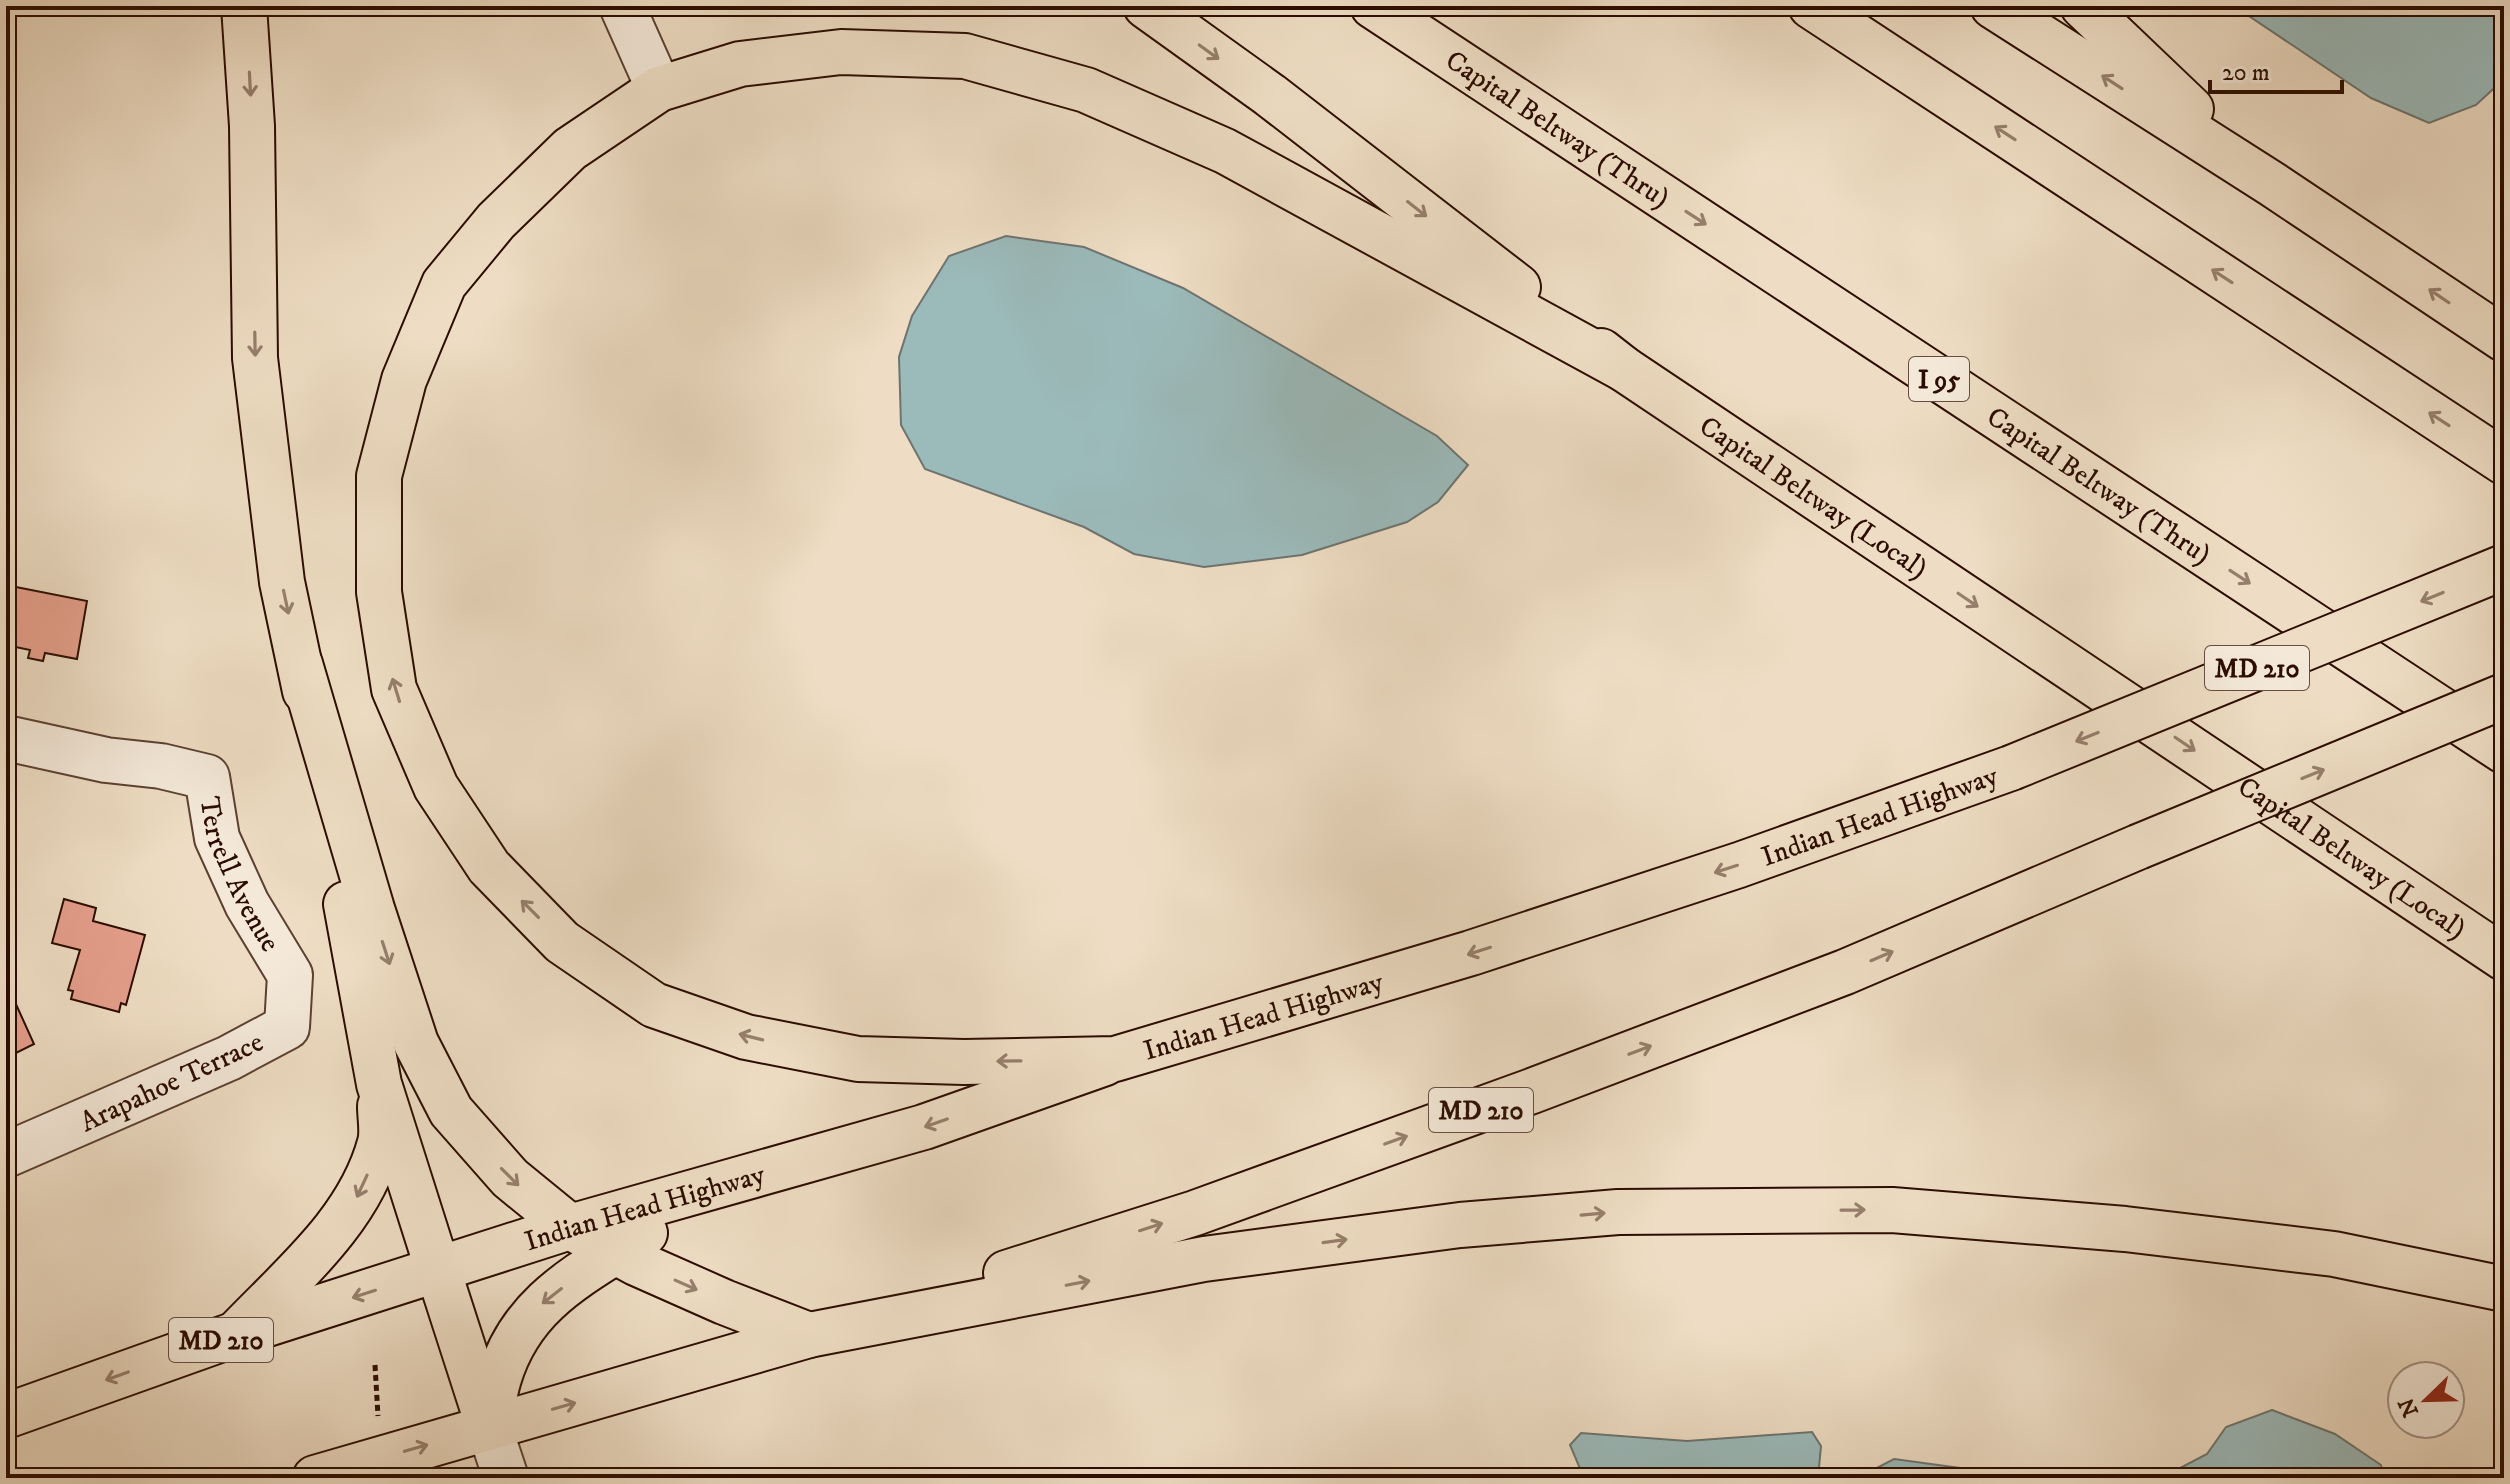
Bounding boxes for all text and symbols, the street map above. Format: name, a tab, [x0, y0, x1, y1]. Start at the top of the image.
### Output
one-way arrow	[1198, 43, 1220, 60]
street label: Capital Beltway (Thru)	[1439, 43, 1676, 216]
scale bar	[2210, 44, 2342, 94]
text: 20 m	[2222, 58, 2270, 88]
one-way arrow	[242, 70, 257, 97]
one-way arrow	[2101, 73, 2124, 89]
one-way arrow	[1994, 125, 2016, 142]
one-way arrow	[1406, 200, 1427, 217]
one-way arrow	[1684, 210, 1706, 227]
one-way arrow	[2211, 268, 2233, 285]
one-way arrow	[2429, 288, 2451, 304]
one-way arrow	[247, 330, 263, 357]
road number: I 95	[1909, 357, 1969, 401]
street label: Capital Beltway (Thru)	[1980, 399, 2217, 572]
street label: Capital Beltway (Local)	[1692, 409, 1934, 586]
one-way arrow	[2428, 411, 2451, 427]
one-way arrow	[2228, 570, 2251, 586]
one-way arrow	[279, 588, 294, 614]
one-way arrow	[1957, 591, 1979, 608]
one-way arrow	[2420, 591, 2445, 605]
road number: MD 210	[2205, 646, 2309, 690]
one-way arrow	[388, 677, 403, 703]
one-way arrow	[2075, 731, 2100, 745]
one-way arrow	[2173, 736, 2195, 752]
street label: Indian Head Highway	[1757, 758, 2003, 875]
one-way arrow	[2300, 766, 2325, 781]
street label: Capital Beltway (Local)	[2231, 769, 2473, 947]
street label: Terrell Avenue	[191, 794, 287, 958]
one-way arrow	[1714, 863, 1739, 877]
one-way arrow	[521, 900, 540, 919]
one-way arrow	[380, 940, 395, 965]
one-way arrow	[1467, 944, 1492, 959]
one-way arrow	[1869, 947, 1894, 962]
street label: Indian Head Highway	[1139, 964, 1388, 1069]
street label: Arapahoe Terrace	[74, 1025, 269, 1140]
one-way arrow	[739, 1029, 765, 1044]
one-way arrow	[1627, 1042, 1652, 1056]
one-way arrow	[996, 1054, 1023, 1069]
road number: MD 210	[1429, 1088, 1533, 1132]
one-way arrow	[923, 1116, 948, 1131]
one-way arrow	[1383, 1132, 1408, 1147]
street label: Indian Head Highway	[520, 1157, 770, 1259]
one-way arrow	[500, 1167, 519, 1186]
one-way arrow	[354, 1174, 369, 1198]
one-way arrow	[1839, 1202, 1866, 1218]
one-way arrow	[1580, 1206, 1606, 1221]
one-way arrow	[1138, 1218, 1163, 1233]
one-way arrow	[1322, 1233, 1347, 1248]
one-way arrow	[1065, 1275, 1091, 1290]
one-way arrow	[674, 1278, 698, 1293]
one-way arrow	[351, 1287, 376, 1302]
one-way arrow	[542, 1288, 563, 1305]
road number: MD 210	[169, 1318, 273, 1362]
north arrow	[2386, 1360, 2466, 1440]
one-way arrow	[105, 1370, 130, 1385]
text: N	[2393, 1394, 2425, 1421]
one-way arrow	[550, 1398, 576, 1413]
one-way arrow	[403, 1440, 429, 1455]

